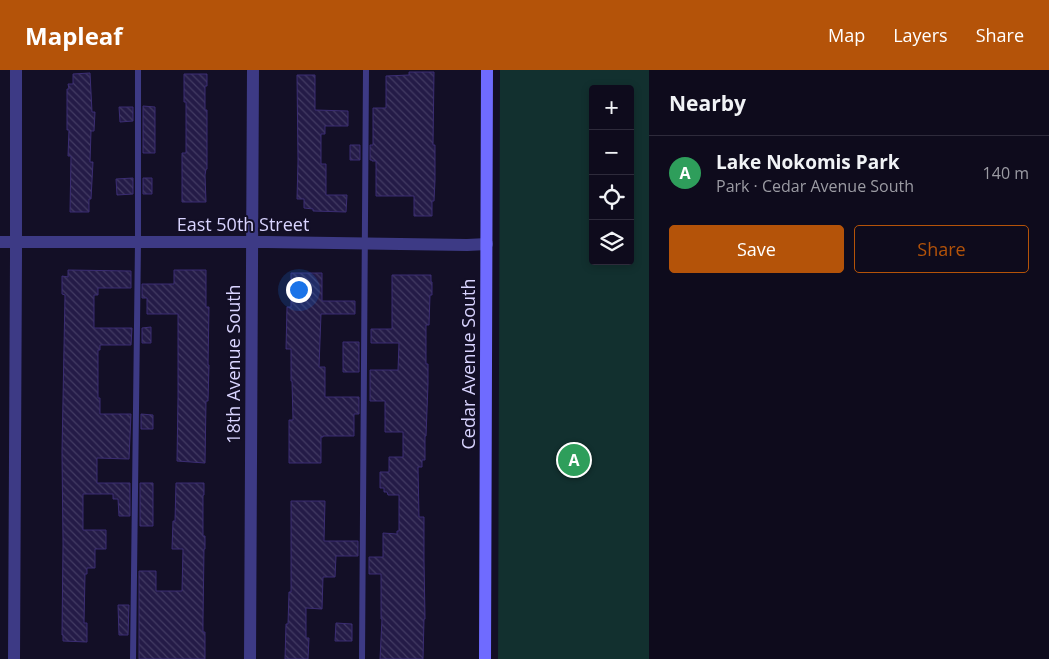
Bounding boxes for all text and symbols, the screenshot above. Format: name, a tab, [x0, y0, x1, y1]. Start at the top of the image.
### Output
text: Mapleaf	[25, 19, 123, 52]
text: Map	[828, 23, 865, 47]
text: Layers	[893, 23, 948, 47]
text: Share	[976, 23, 1024, 47]
map controls	[589, 85, 634, 265]
button: +	[589, 85, 634, 130]
text: Nearby	[669, 89, 746, 117]
button: −	[589, 130, 634, 175]
text: Lake Nokomis Park	[716, 149, 900, 175]
text: A	[679, 162, 691, 184]
text: 140 m	[983, 162, 1029, 184]
button: locate	[589, 175, 634, 220]
text: Park · Cedar Avenue South	[716, 175, 914, 197]
street label: East 50th Street	[177, 212, 309, 236]
button: layers	[589, 220, 634, 265]
button: Save	[669, 225, 844, 273]
button: Share	[854, 225, 1029, 273]
your location	[286, 277, 312, 303]
street label: Cedar Avenue South	[456, 278, 480, 450]
street label: 18th Avenue South	[221, 284, 245, 444]
pin: A	[558, 441, 590, 479]

